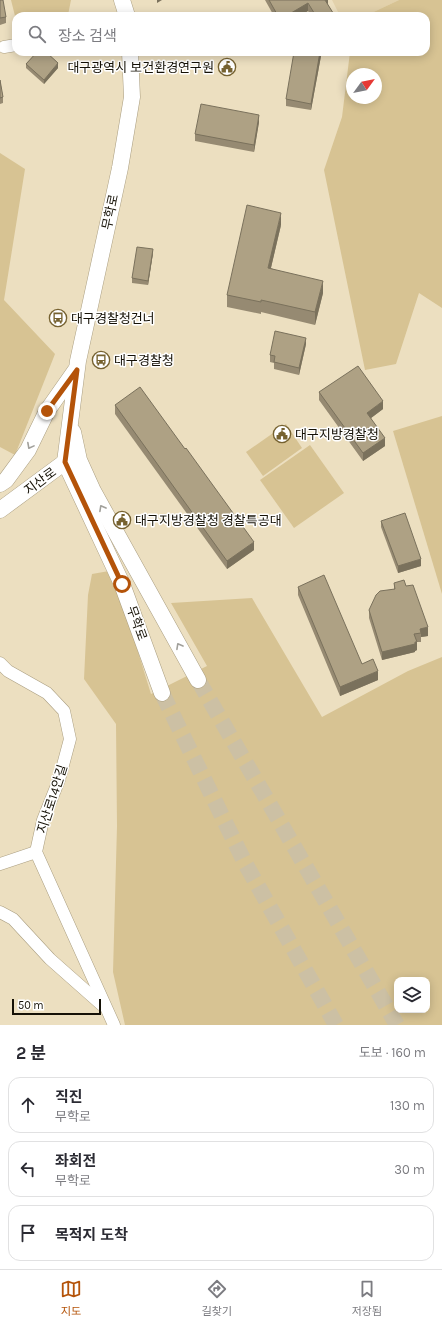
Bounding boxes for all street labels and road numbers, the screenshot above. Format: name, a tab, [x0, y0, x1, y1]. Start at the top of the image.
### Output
street label: 무학로	[99, 193, 121, 231]
street label: 지산로	[21, 464, 59, 498]
street label: 무학로	[124, 604, 150, 642]
street label: 지산로14안길	[34, 763, 70, 835]

